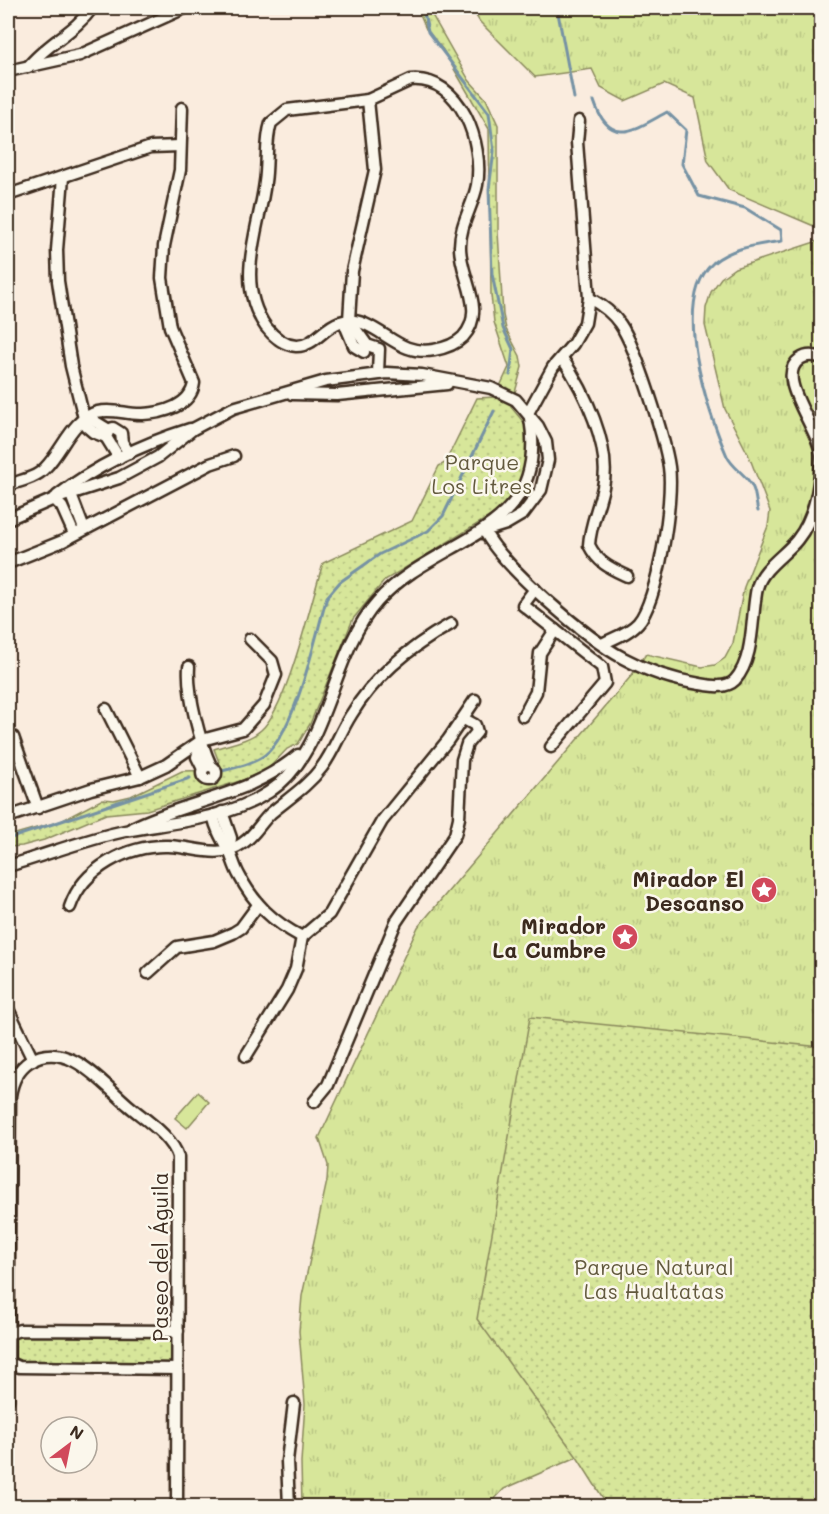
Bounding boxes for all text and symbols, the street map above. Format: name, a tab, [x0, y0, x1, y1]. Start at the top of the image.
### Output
park label: Parque Los Litres	[432, 448, 532, 499]
place label: Mirador El Descanso	[632, 865, 744, 916]
place icon: Mirador El Descanso	[749, 875, 779, 905]
place label: Mirador La Cumbre	[492, 912, 606, 963]
place icon: Mirador La Cumbre	[610, 922, 640, 952]
street label: Paseo del Águila	[146, 1172, 173, 1342]
park label: Parque Natural Las Hualtatas	[574, 1253, 734, 1304]
north arrow	[39, 1415, 99, 1475]
text: N	[66, 1420, 88, 1444]

